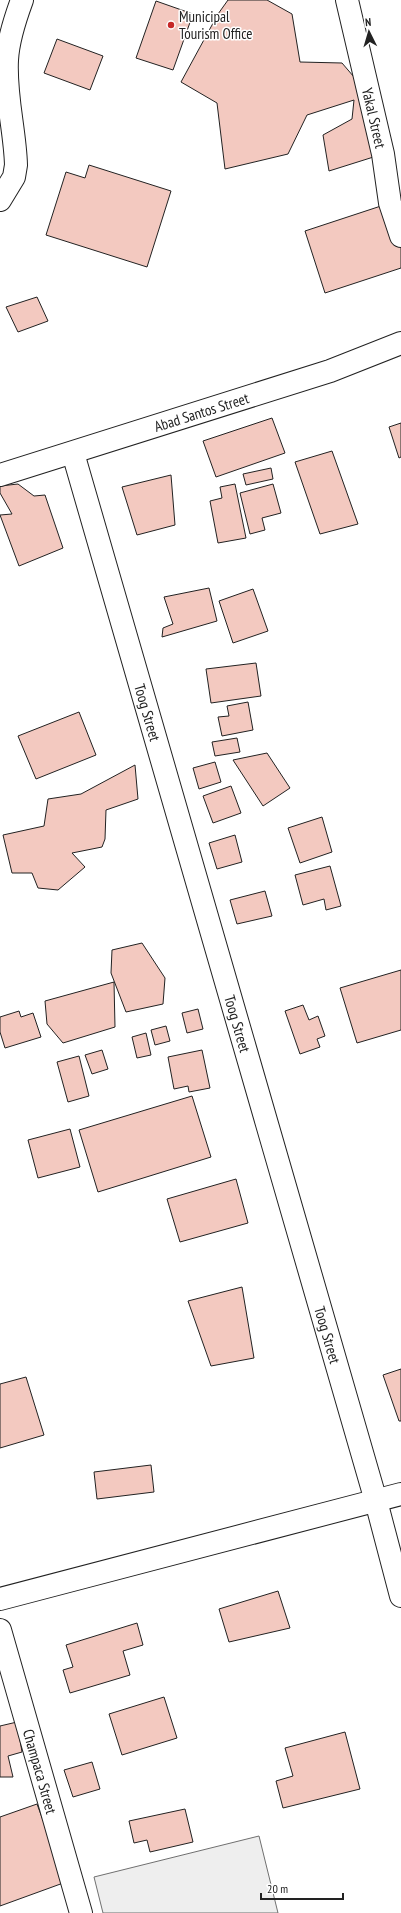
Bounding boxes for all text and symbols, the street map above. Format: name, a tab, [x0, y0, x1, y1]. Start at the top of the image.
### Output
place label: Municipal Tourism Office	[179, 7, 252, 43]
north arrow	[349, 12, 389, 52]
text: N	[365, 15, 372, 29]
marker: Municipal Tourism Office	[166, 20, 176, 30]
street label: Yakal Street	[358, 86, 391, 150]
street label: Abad Santos Street	[152, 388, 251, 435]
street label: Toog Street	[131, 681, 165, 743]
street label: Toog Street	[221, 993, 255, 1055]
street label: Toog Street	[311, 1304, 345, 1366]
street label: Champaca Street	[19, 1727, 62, 1816]
scale bar	[261, 1875, 343, 1901]
text: 20 m	[267, 1881, 288, 1896]

